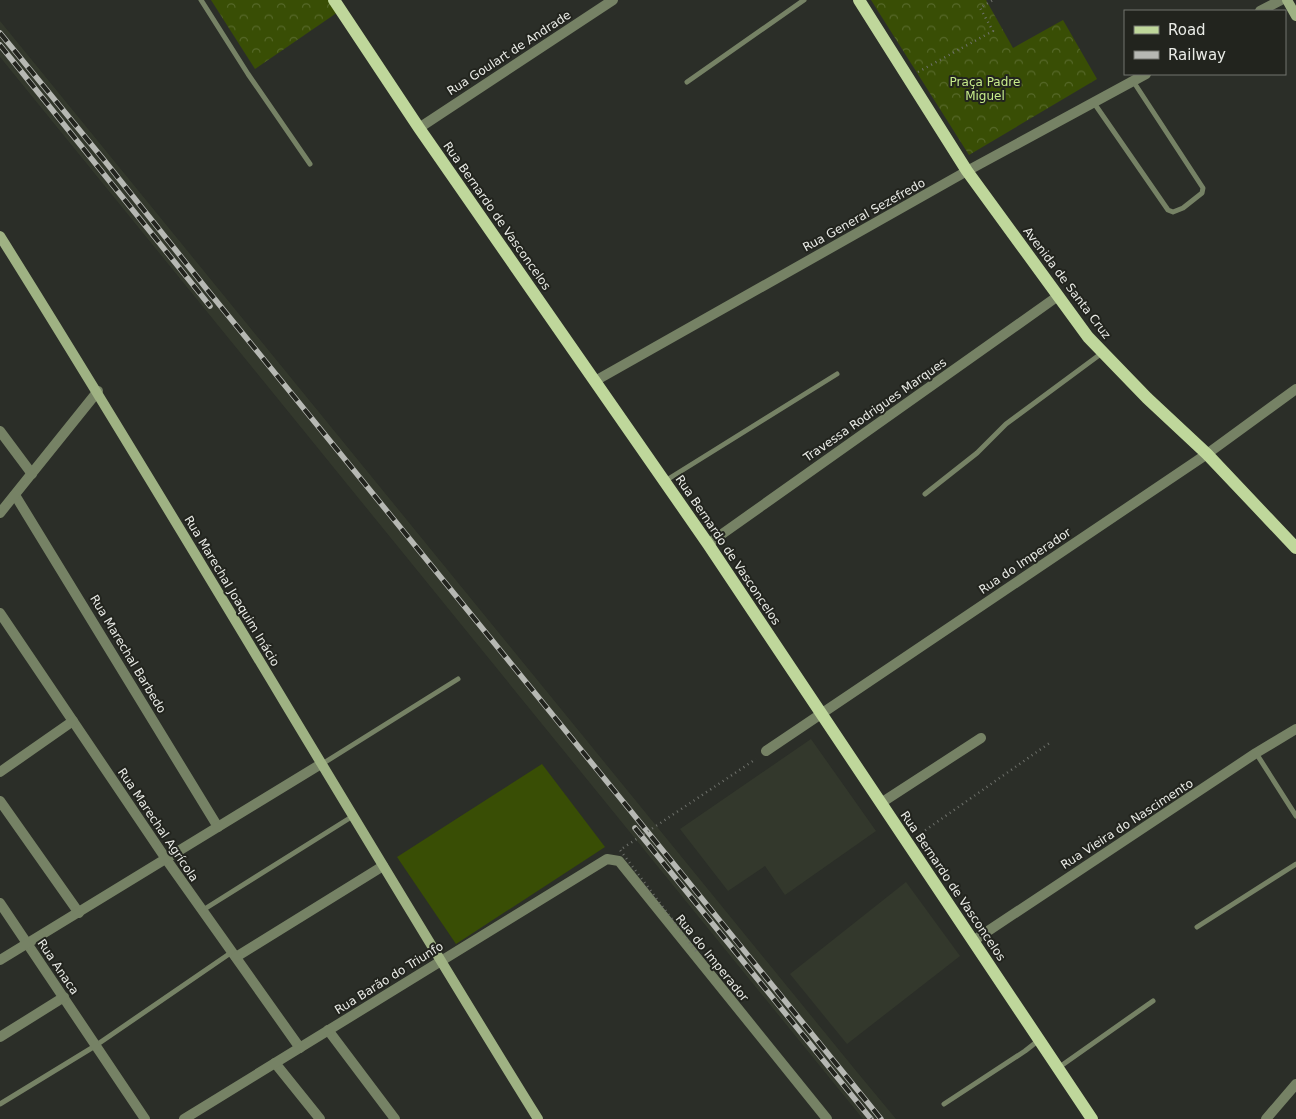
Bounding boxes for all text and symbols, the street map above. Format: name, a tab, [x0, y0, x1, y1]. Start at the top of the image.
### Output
street label: Rua Goulart de Andrade	[445, 8, 573, 98]
legend	[1124, 10, 1286, 75]
text: Road	[1168, 21, 1206, 39]
text: Railway	[1168, 46, 1226, 64]
park label: Praça Padre Miguel	[950, 75, 1020, 103]
street label: Rua Bernardo de Vasconcelos	[440, 139, 554, 293]
street label: Rua General Sezefredo	[800, 176, 928, 254]
street label: Avenida de Santa Cruz	[1020, 224, 1114, 342]
street label: Travessa Rodrigues Marques	[800, 355, 949, 465]
street label: Rua Bernardo de Vasconcelos	[673, 473, 783, 627]
street label: Rua Marechal Joaquim Inácio	[181, 513, 283, 669]
street label: Rua do Imperador	[976, 525, 1074, 597]
street label: Rua Marechal Barbedo	[87, 592, 169, 716]
street label: Rua Marechal Agrícola	[115, 766, 201, 884]
street label: Rua Vieira do Nascimento	[1058, 776, 1196, 872]
street label: Rua Bernardo de Vasconcelos	[898, 809, 1008, 963]
street label: Rua do Imperador	[673, 912, 751, 1004]
street label: Rua Anaca	[34, 937, 82, 997]
street label: Rua Barão do Triunfo	[332, 939, 446, 1017]

